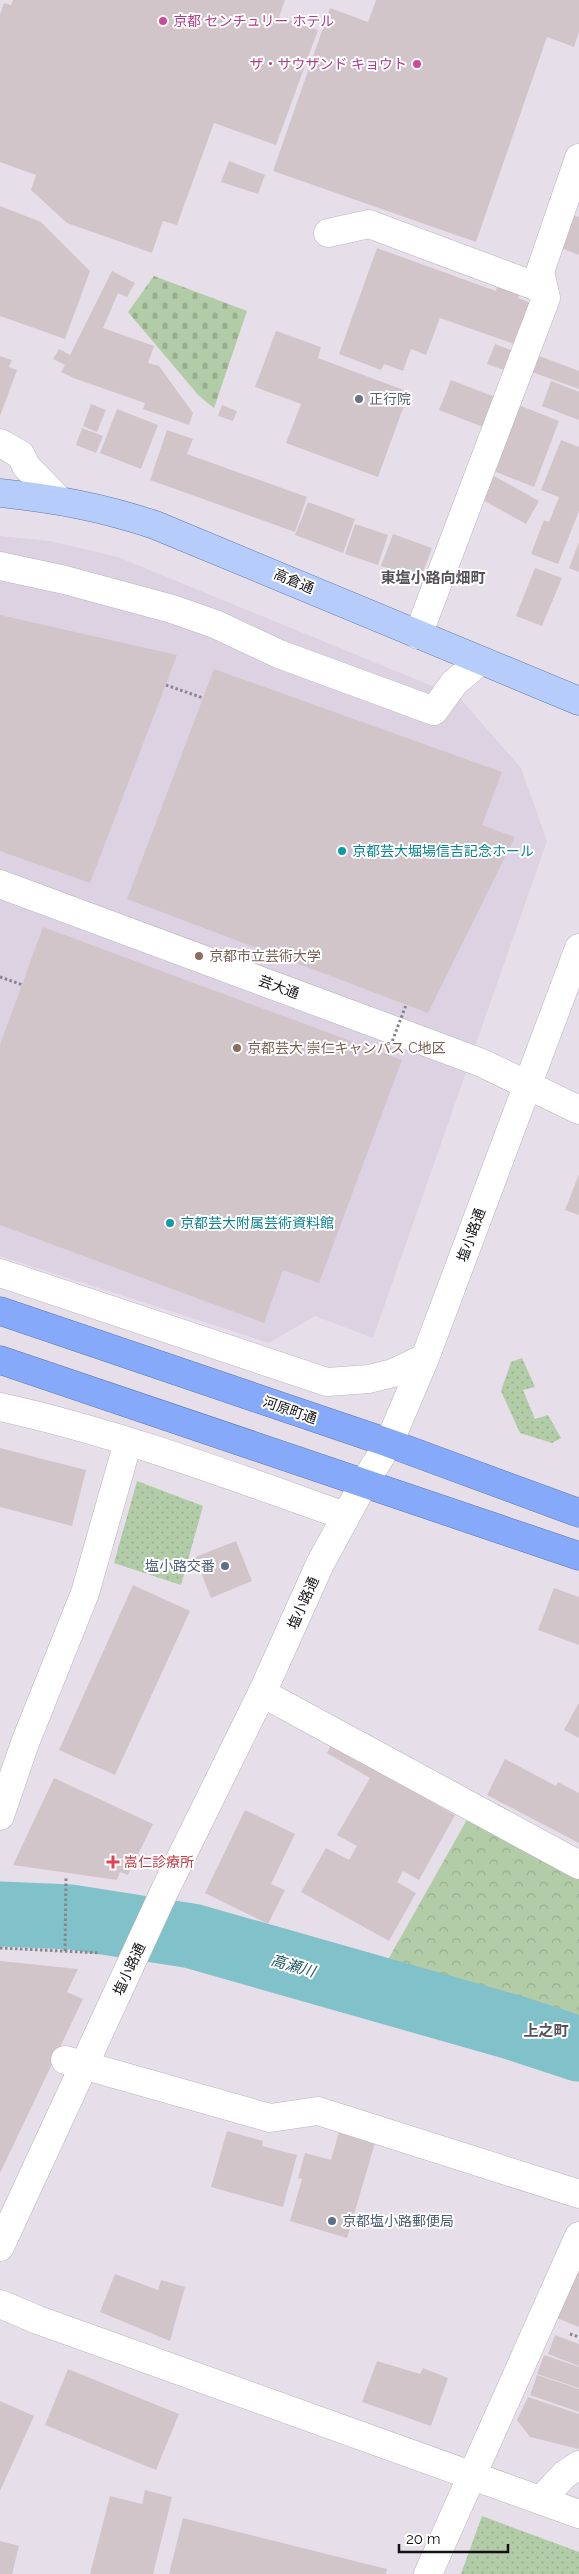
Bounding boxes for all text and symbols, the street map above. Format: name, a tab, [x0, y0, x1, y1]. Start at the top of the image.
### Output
place label: 京都 センチュリー ホテル	[173, 13, 334, 29]
marker: 京都 センチュリー ホテル	[157, 15, 169, 27]
place label: ザ・サウザンド キョウト	[249, 56, 407, 72]
marker: ザ・サウザンド キョウト	[411, 58, 423, 70]
place label: 正行院	[369, 391, 411, 407]
marker: 正行院	[353, 393, 365, 405]
street label: 高倉通	[272, 565, 316, 597]
district label: 東塩小路向畑町	[380, 569, 486, 587]
place label: 京都芸大堀場信吉記念ホール	[352, 843, 534, 859]
marker: 京都芸大堀場信吉記念ホール	[336, 845, 348, 857]
place label: 京都市立芸術大学	[209, 948, 321, 964]
marker: 京都市立芸術大学	[193, 950, 205, 962]
street label: 芸大通	[257, 972, 301, 1002]
place label: 京都芸大 崇仁キャンパス C地区	[247, 1040, 446, 1056]
marker: 京都芸大 崇仁キャンパス C地区	[231, 1042, 243, 1054]
street label: 塩小路通	[454, 1206, 488, 1264]
place label: 京都芸大附属芸術資料館	[180, 1215, 334, 1231]
marker: 京都芸大附属芸術資料館	[164, 1217, 176, 1229]
street label: 河原町通	[261, 1393, 319, 1427]
place label: 塩小路交番	[145, 1558, 215, 1574]
marker: 塩小路交番	[219, 1560, 231, 1572]
street label: 塩小路通	[284, 1574, 322, 1632]
place label: 嵩仁診療所	[124, 1854, 194, 1870]
marker: 嵩仁診療所	[106, 1855, 120, 1869]
street label: 塩小路通	[110, 1940, 148, 1998]
water label: 高瀬川	[269, 1951, 319, 1981]
district label: 上之町	[523, 2022, 569, 2040]
place label: 京都塩小路郵便局	[342, 2213, 454, 2229]
marker: 京都塩小路郵便局	[326, 2215, 338, 2227]
scale bar	[399, 2522, 508, 2554]
text: 20 m	[406, 2530, 441, 2548]

